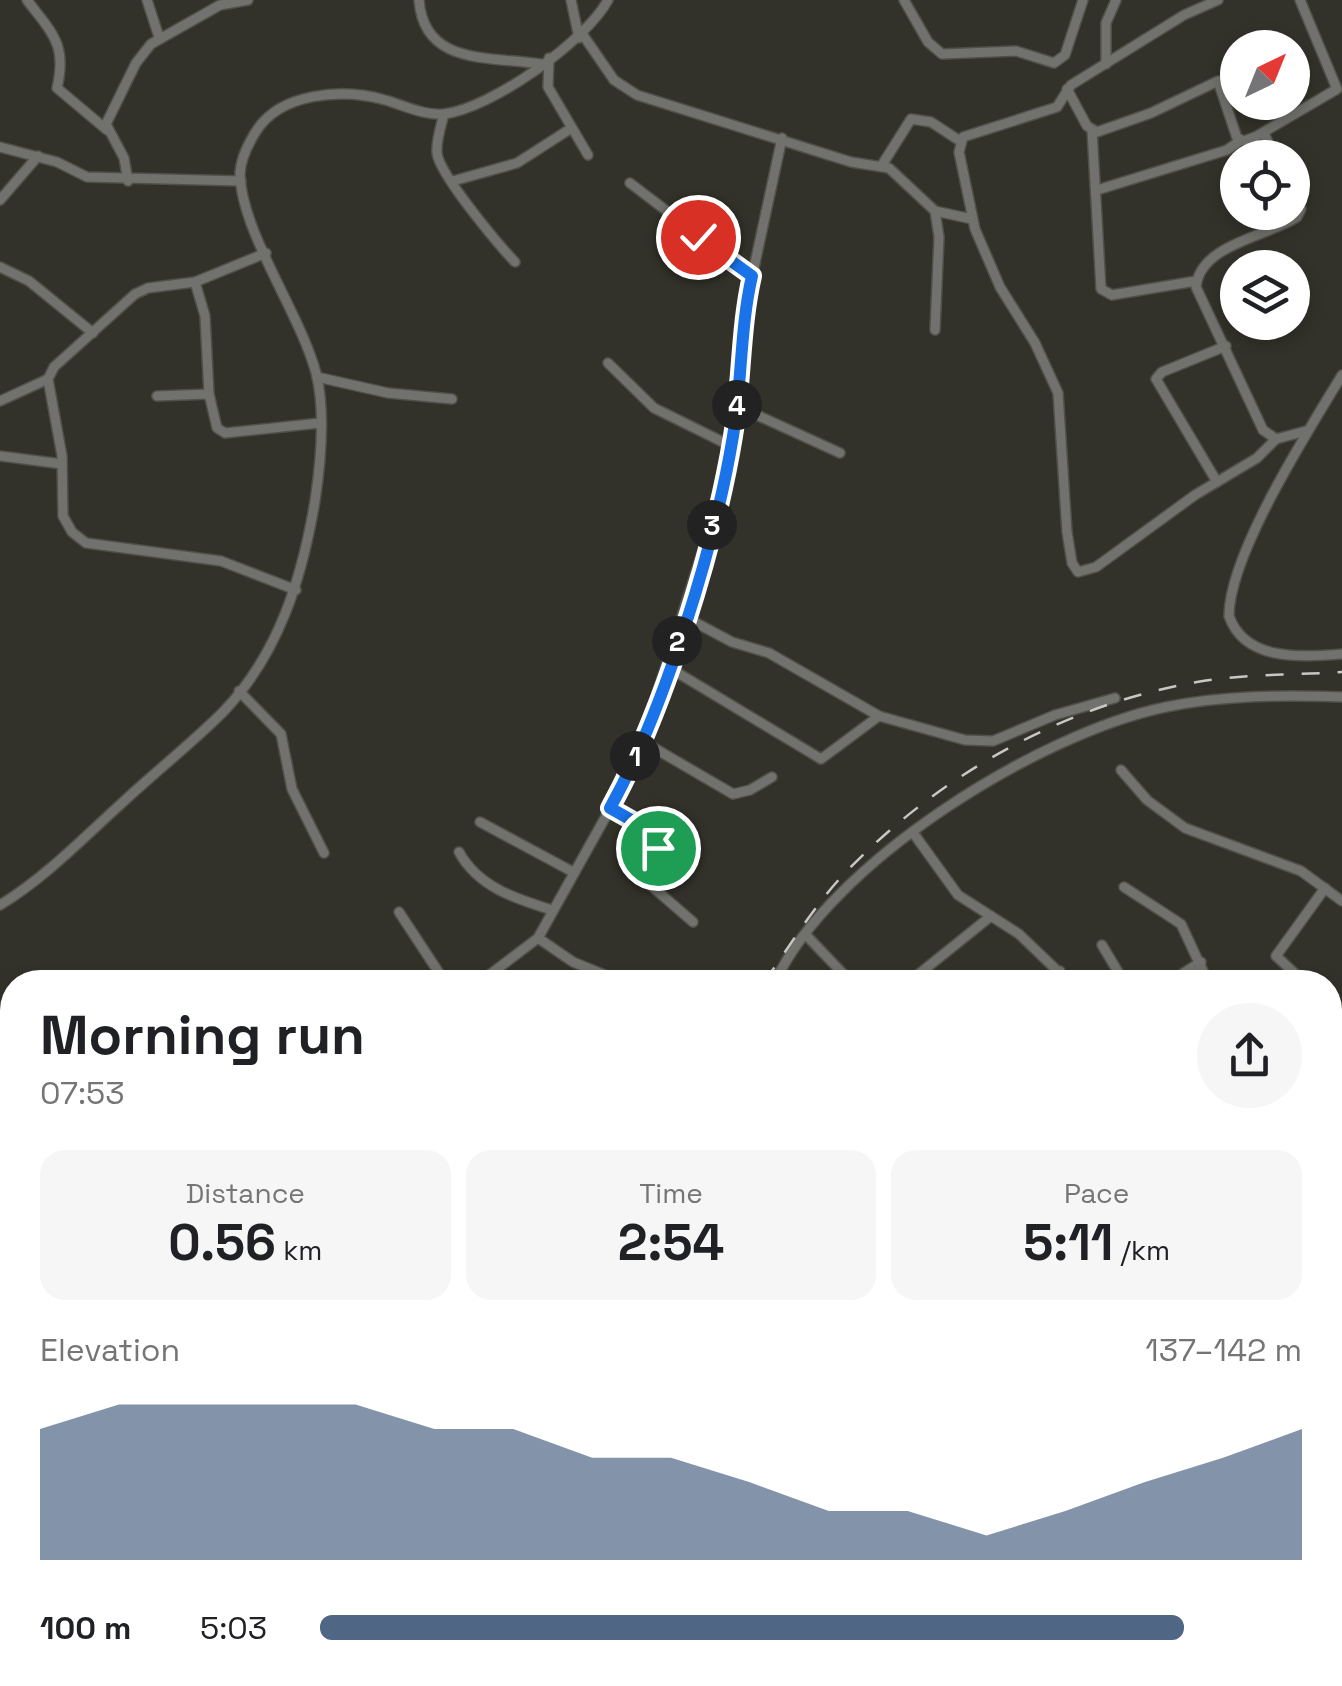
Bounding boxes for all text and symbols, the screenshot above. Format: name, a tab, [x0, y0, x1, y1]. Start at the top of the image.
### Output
north arrow	[1220, 30, 1310, 120]
map controls	[1220, 30, 1310, 340]
button: locate	[1220, 140, 1310, 230]
pin	[656, 195, 741, 280]
icon: check	[671, 210, 726, 265]
button: layers	[1220, 250, 1310, 340]
pin: 4	[712, 380, 762, 430]
text: 4	[728, 387, 746, 423]
pin: 3	[687, 500, 737, 550]
text: 3	[703, 507, 721, 543]
pin: 2	[652, 616, 702, 666]
text: 2	[669, 623, 685, 659]
pin: 1	[610, 731, 660, 781]
text: 1	[629, 738, 641, 774]
pin	[616, 806, 701, 891]
icon: arrive	[631, 821, 686, 876]
text: Morning run	[40, 1000, 365, 1070]
button: share	[1197, 1003, 1302, 1108]
text: 07:53	[40, 1073, 125, 1113]
text: Distance	[186, 1175, 305, 1211]
text: Time	[639, 1175, 703, 1211]
text: Pace	[1064, 1175, 1129, 1211]
text: 0.56	[168, 1211, 276, 1275]
text: 2:54	[618, 1211, 724, 1275]
text: 5:11	[1023, 1211, 1113, 1275]
text: km	[276, 1232, 322, 1268]
text: /km	[1113, 1232, 1170, 1268]
text: Elevation	[40, 1330, 180, 1370]
text: 137–142 m	[1145, 1330, 1302, 1370]
text: 100 m	[40, 1608, 131, 1648]
text: 5:03	[200, 1608, 267, 1648]

